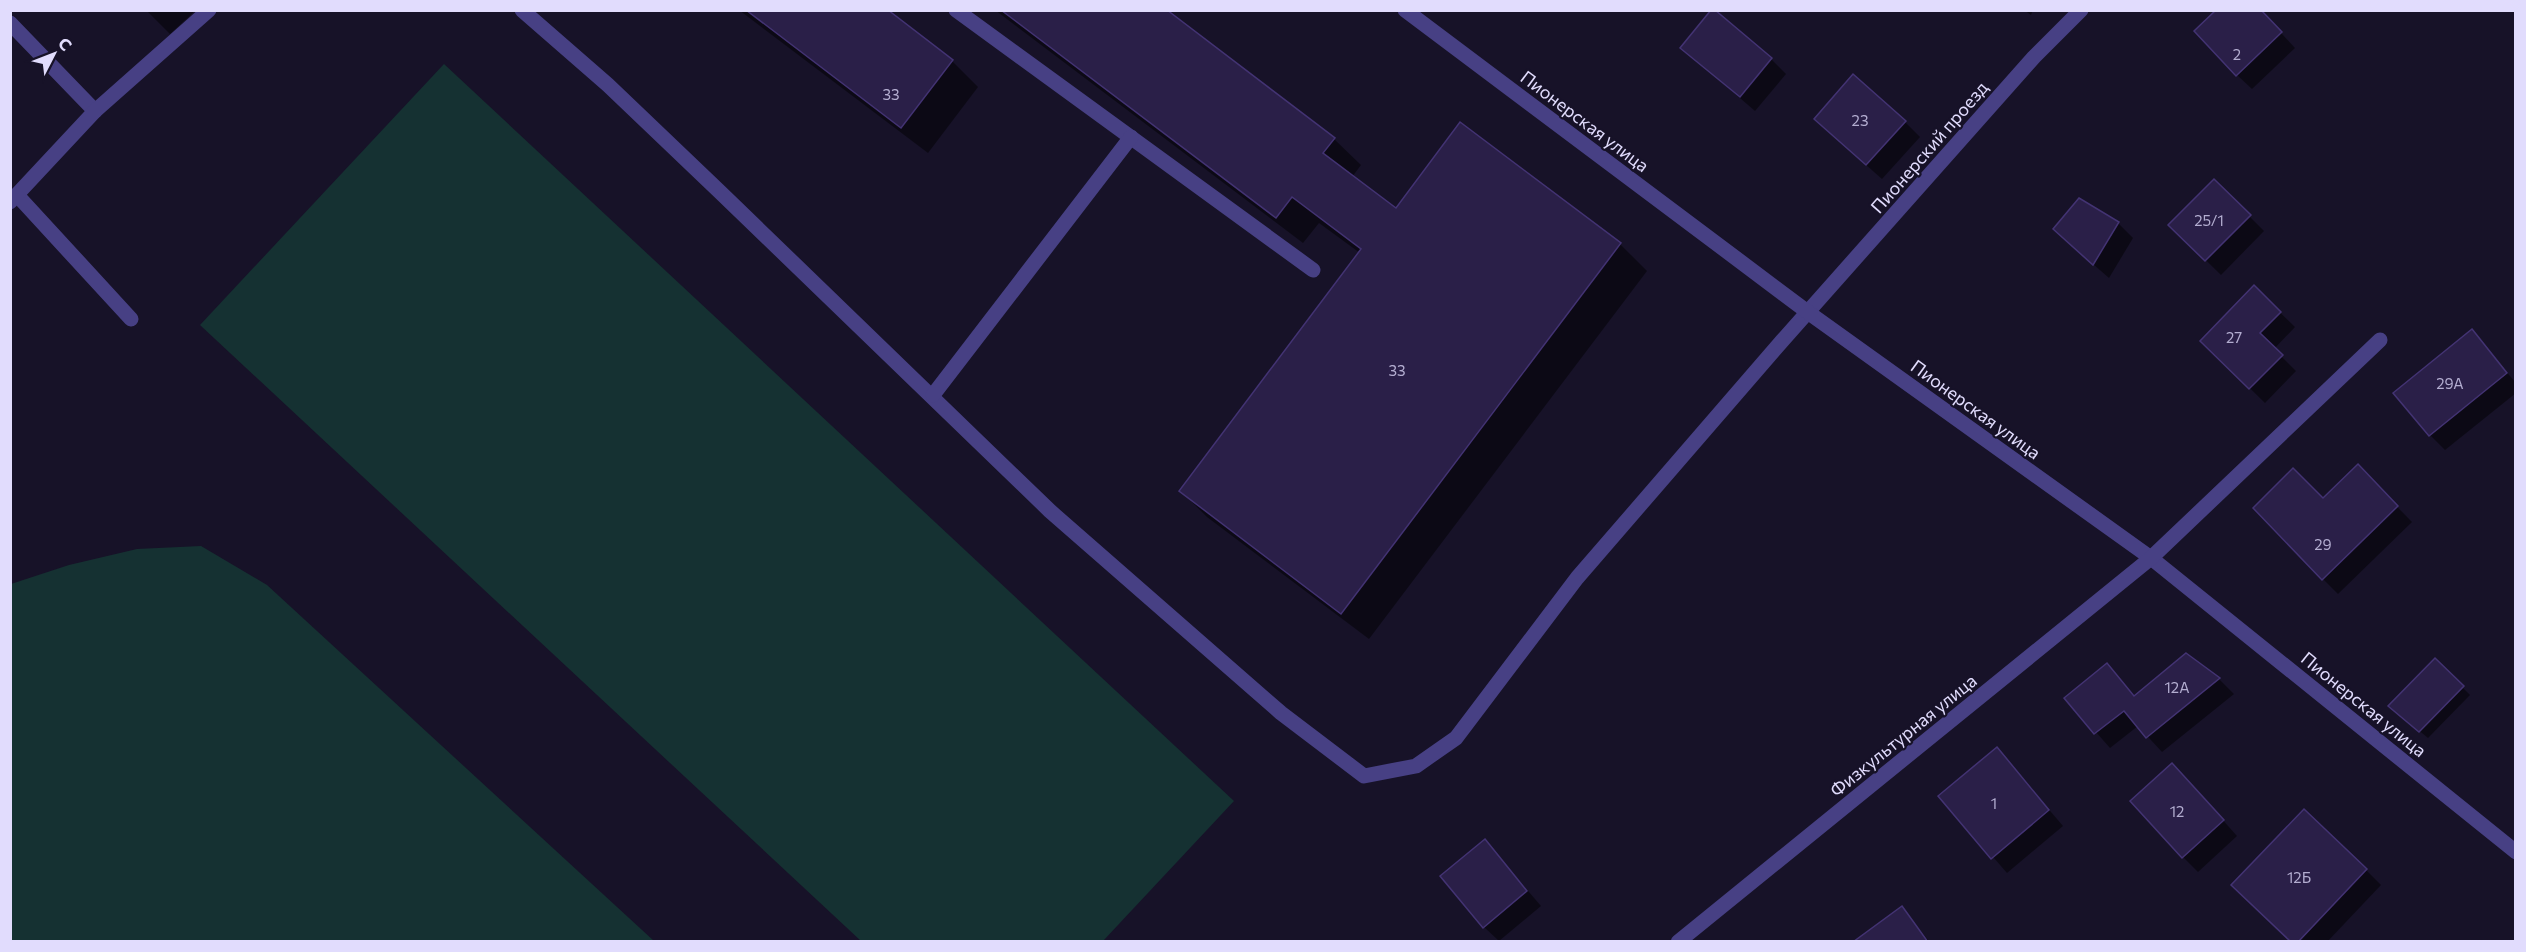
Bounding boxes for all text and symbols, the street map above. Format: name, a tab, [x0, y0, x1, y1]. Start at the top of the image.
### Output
north arrow	[24, 24, 84, 84]
text: С	[55, 33, 76, 54]
house number: 2	[2233, 45, 2241, 63]
street label: Пионерская улица	[1517, 66, 1653, 176]
street label: Пионерский проезд	[1866, 76, 1993, 217]
house number: 33	[882, 85, 900, 103]
house number: 23	[1852, 111, 1868, 129]
house number: 25/1	[2194, 211, 2224, 229]
house number: 27	[2226, 328, 2242, 346]
street label: Пионерская улица	[1907, 355, 2045, 463]
house number: 33	[1388, 361, 1406, 379]
house number: 29А	[2436, 374, 2464, 392]
house number: 29	[2314, 535, 2332, 553]
street label: Пионерская улица	[2297, 647, 2431, 761]
street label: Физкультурная улица	[1825, 669, 1981, 801]
house number: 12А	[2164, 678, 2190, 696]
house number: 1	[1991, 794, 1997, 812]
house number: 12	[2170, 802, 2184, 820]
house number: 12Б	[2287, 868, 2311, 886]

